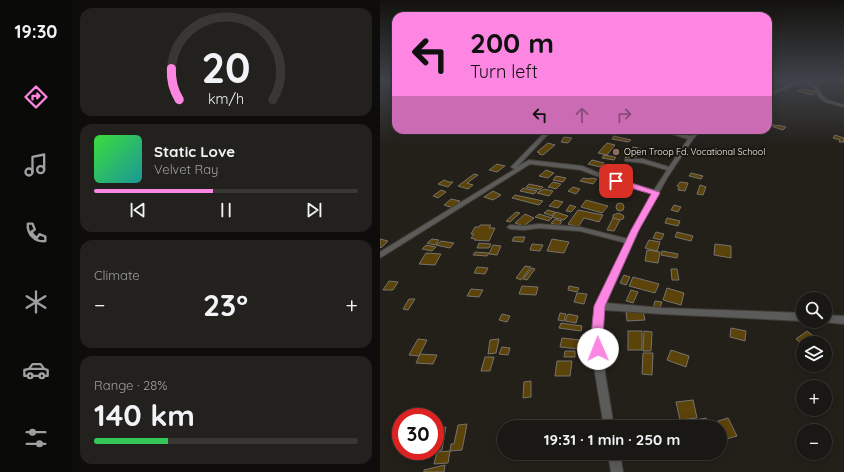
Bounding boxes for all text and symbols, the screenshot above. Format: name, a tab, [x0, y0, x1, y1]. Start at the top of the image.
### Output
text: 19:30	[15, 20, 57, 43]
text: 200 m	[470, 25, 554, 60]
icon: left	[404, 28, 456, 80]
text: 20	[201, 41, 251, 93]
text: Turn left	[470, 60, 538, 83]
icon: directions	[22, 83, 50, 111]
text: km/h	[208, 90, 244, 108]
icon: left	[529, 104, 551, 126]
icon: ahead	[571, 104, 593, 126]
icon: right	[613, 104, 635, 126]
text: Static Love	[154, 142, 235, 161]
place label: Open Troop Fd. Vocational School	[624, 146, 765, 157]
marker: Open Troop Fd. Vocational School	[611, 147, 621, 157]
icon: music	[22, 151, 50, 179]
text: Velvet Ray	[154, 161, 219, 177]
pin	[599, 164, 633, 198]
icon: arrive	[605, 170, 627, 192]
icon: previous	[127, 199, 149, 221]
icon: pause	[215, 199, 237, 221]
icon: next	[303, 199, 325, 221]
icon: phone	[22, 219, 50, 247]
text: Climate	[94, 267, 140, 283]
text: 23°	[203, 286, 248, 324]
icon: climate	[22, 288, 50, 316]
text: −	[94, 291, 105, 319]
text: +	[346, 291, 358, 319]
map controls	[796, 292, 832, 460]
button: search	[796, 292, 832, 328]
position arrow	[577, 328, 619, 370]
button: layers	[796, 336, 832, 372]
icon: car	[22, 356, 50, 384]
text: Range · 28%	[94, 377, 167, 393]
button: +	[796, 380, 832, 416]
text: 140 km	[94, 396, 195, 434]
speed limit sign: 30	[392, 408, 444, 460]
icon: filters	[22, 424, 50, 452]
button: −	[796, 424, 832, 460]
text: 19:31 · 1 min · 250 m	[544, 430, 680, 449]

